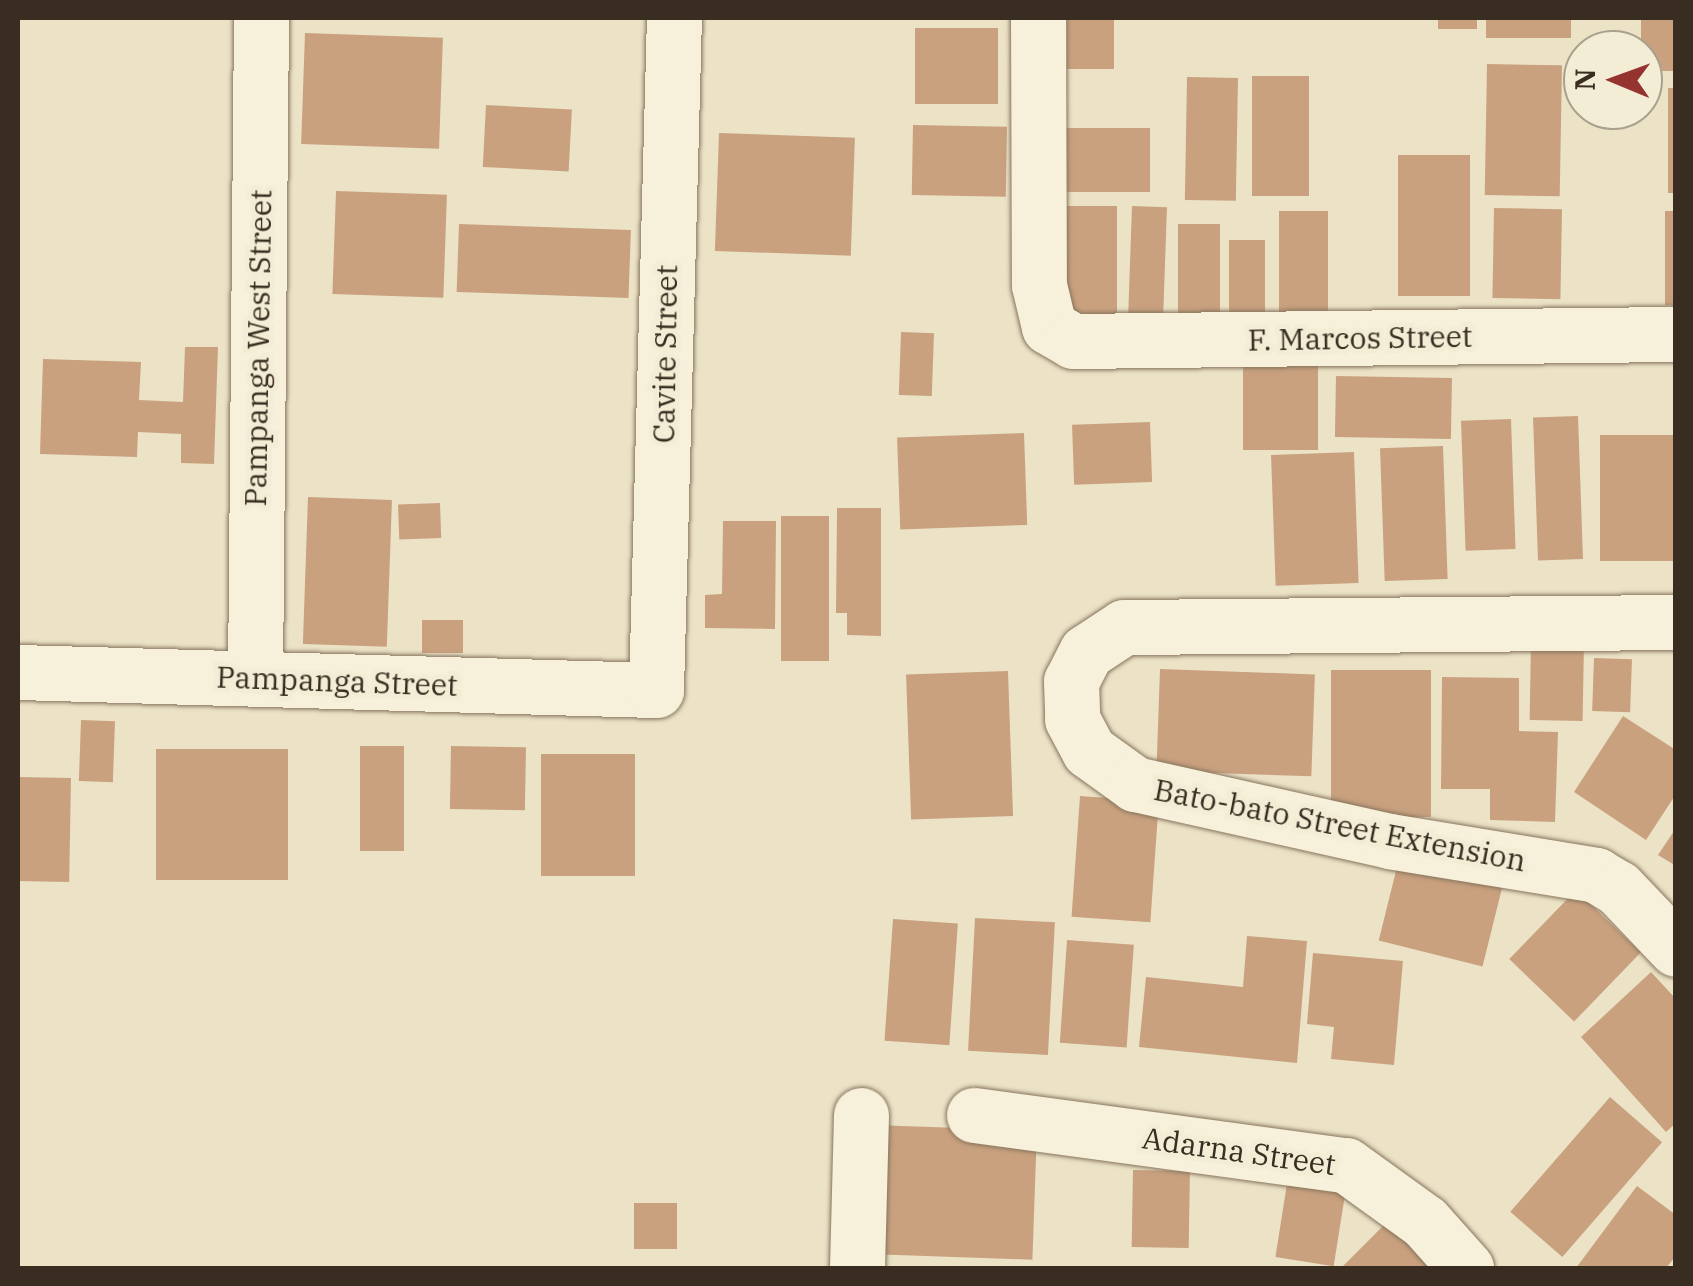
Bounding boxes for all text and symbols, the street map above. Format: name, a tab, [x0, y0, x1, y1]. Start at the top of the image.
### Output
north arrow	[1563, 30, 1663, 130]
text: N	[1566, 68, 1603, 91]
street label: Pampanga West Street	[237, 189, 279, 507]
street label: Cavite Street	[645, 264, 685, 444]
street label: F. Marcos Street	[1247, 318, 1473, 358]
street label: Pampanga Street	[216, 659, 458, 703]
street label: Bato-bato Street Extension	[1151, 771, 1529, 879]
street label: Adarna Street	[1140, 1120, 1338, 1182]

